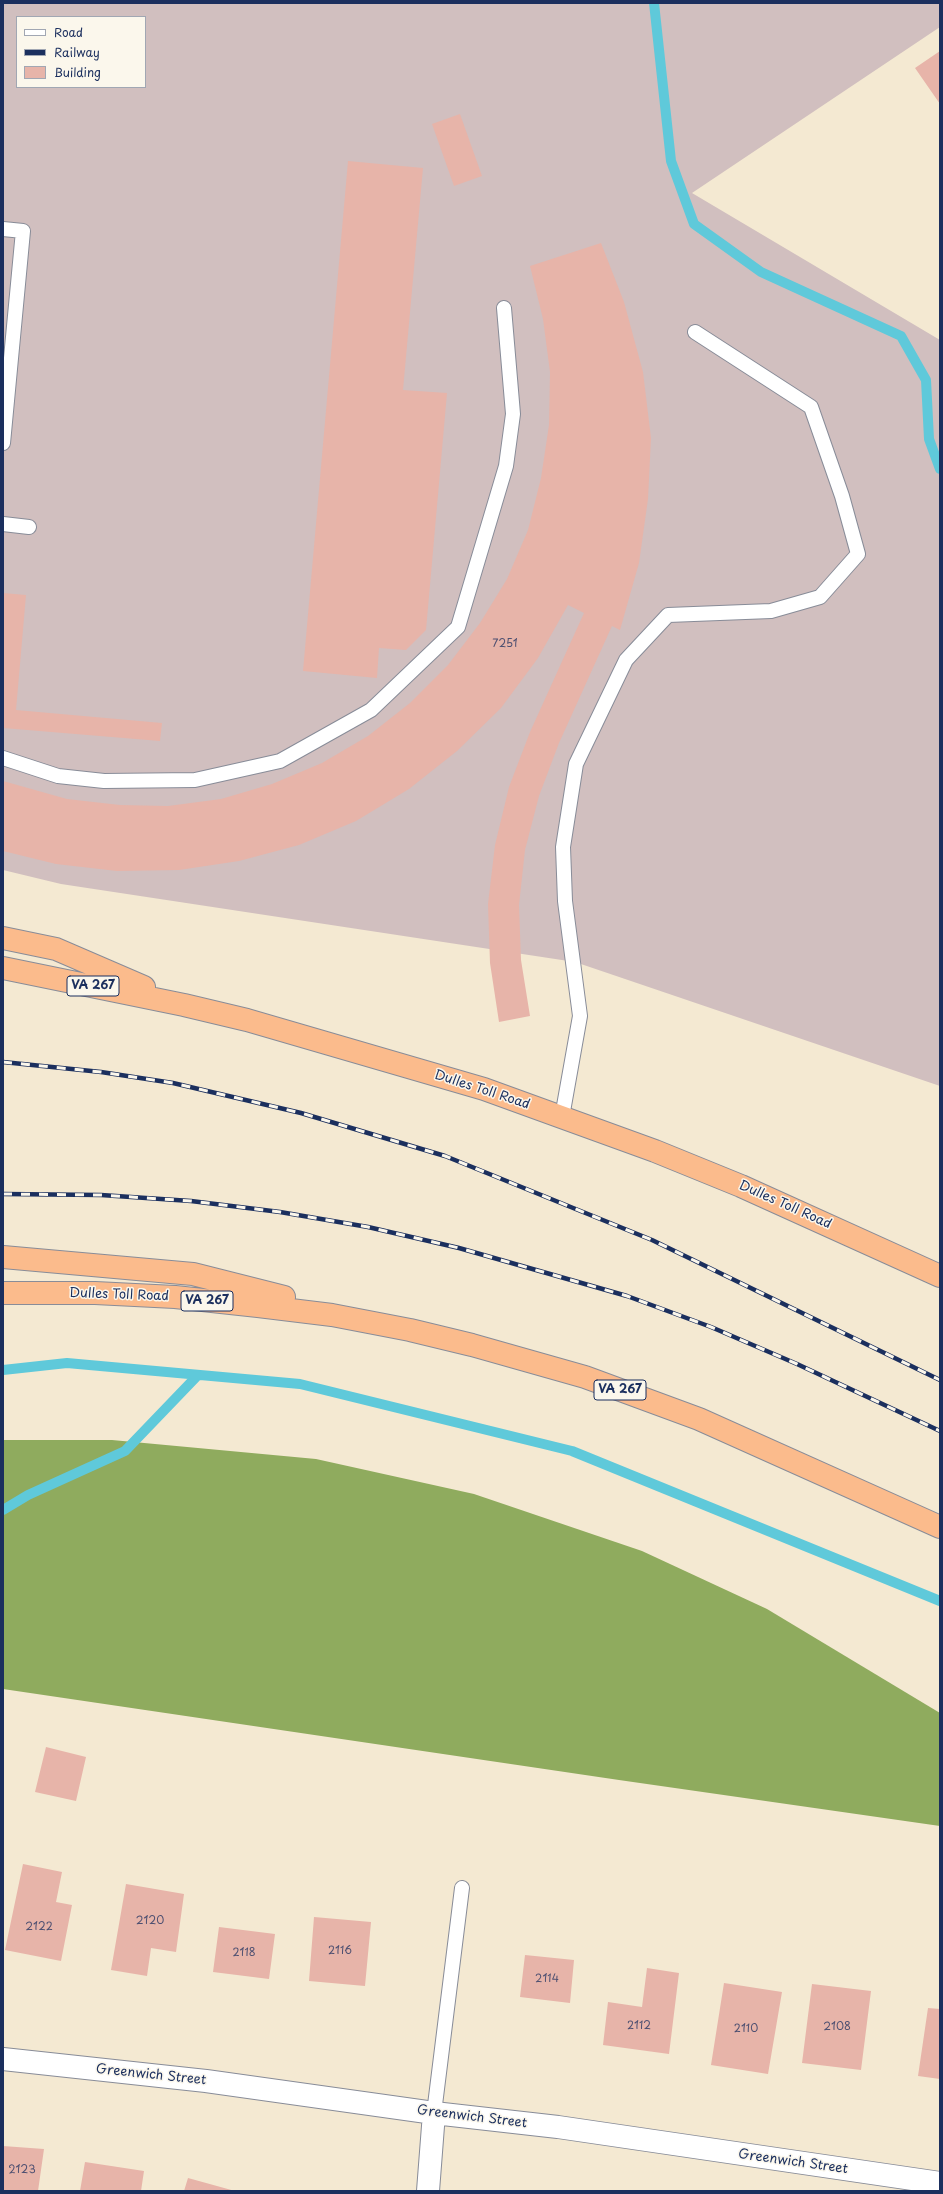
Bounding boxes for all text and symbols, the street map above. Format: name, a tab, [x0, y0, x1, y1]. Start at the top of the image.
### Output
legend	[16, 16, 146, 88]
text: Road	[54, 23, 83, 41]
text: Railway	[54, 43, 100, 61]
text: Building	[54, 63, 101, 81]
house number: 7251	[492, 637, 518, 651]
road number: VA 267	[67, 976, 119, 996]
street label: Dulles Toll Road	[432, 1067, 532, 1113]
street label: Dulles Toll Road	[736, 1178, 834, 1232]
street label: Dulles Toll Road	[69, 1285, 169, 1305]
road number: VA 267	[181, 1291, 233, 1311]
road number: VA 267	[594, 1380, 646, 1400]
house number: 2120	[136, 1914, 164, 1928]
house number: 2122	[25, 1920, 53, 1934]
house number: 2116	[328, 1944, 352, 1958]
house number: 2118	[232, 1946, 256, 1960]
house number: 2114	[535, 1972, 559, 1986]
house number: 2112	[627, 2019, 651, 2033]
house number: 2108	[823, 2020, 851, 2034]
house number: 2110	[734, 2022, 758, 2036]
street label: Greenwich Street	[95, 2061, 207, 2089]
street label: Greenwich Street	[416, 2103, 528, 2131]
street label: Greenwich Street	[737, 2147, 849, 2177]
house number: 2123	[8, 2163, 36, 2177]

